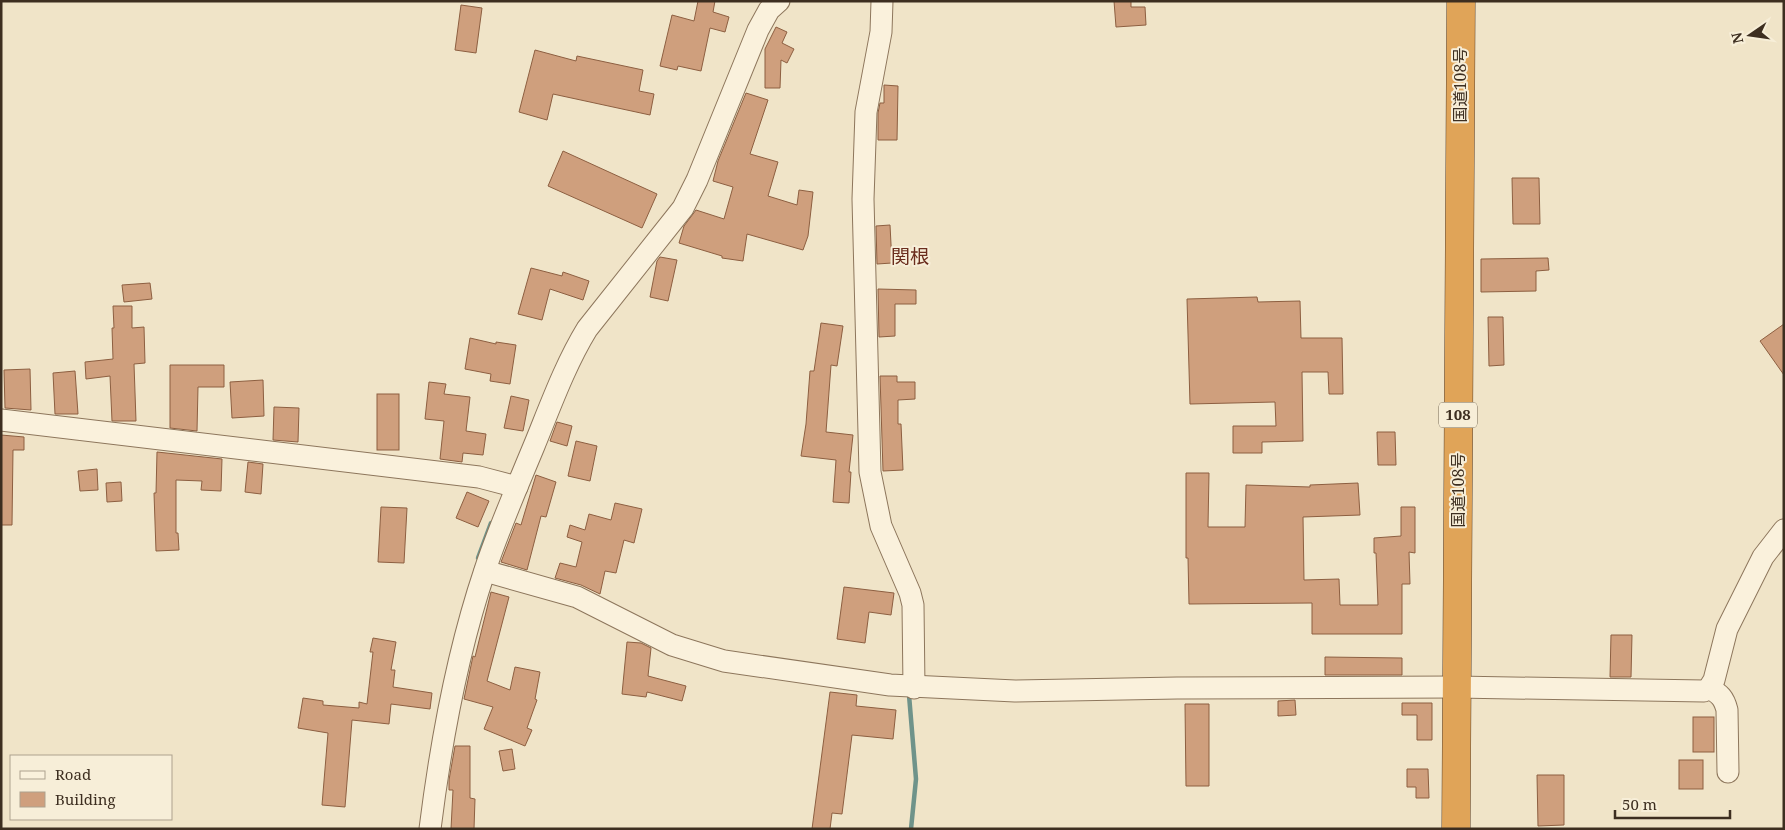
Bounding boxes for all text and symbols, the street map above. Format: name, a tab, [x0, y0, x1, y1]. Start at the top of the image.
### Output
north arrow	[1725, 10, 1775, 60]
text: N	[1726, 31, 1747, 46]
street label: 国道108号	[1449, 48, 1471, 122]
district label: 関根	[891, 243, 929, 269]
road number: 108	[1439, 402, 1477, 428]
street label: 国道108号	[1447, 453, 1469, 527]
legend	[10, 755, 172, 820]
text: Road	[55, 764, 91, 784]
scale bar	[1615, 788, 1730, 820]
text: Building	[55, 789, 116, 809]
text: 50 m	[1622, 794, 1657, 814]

